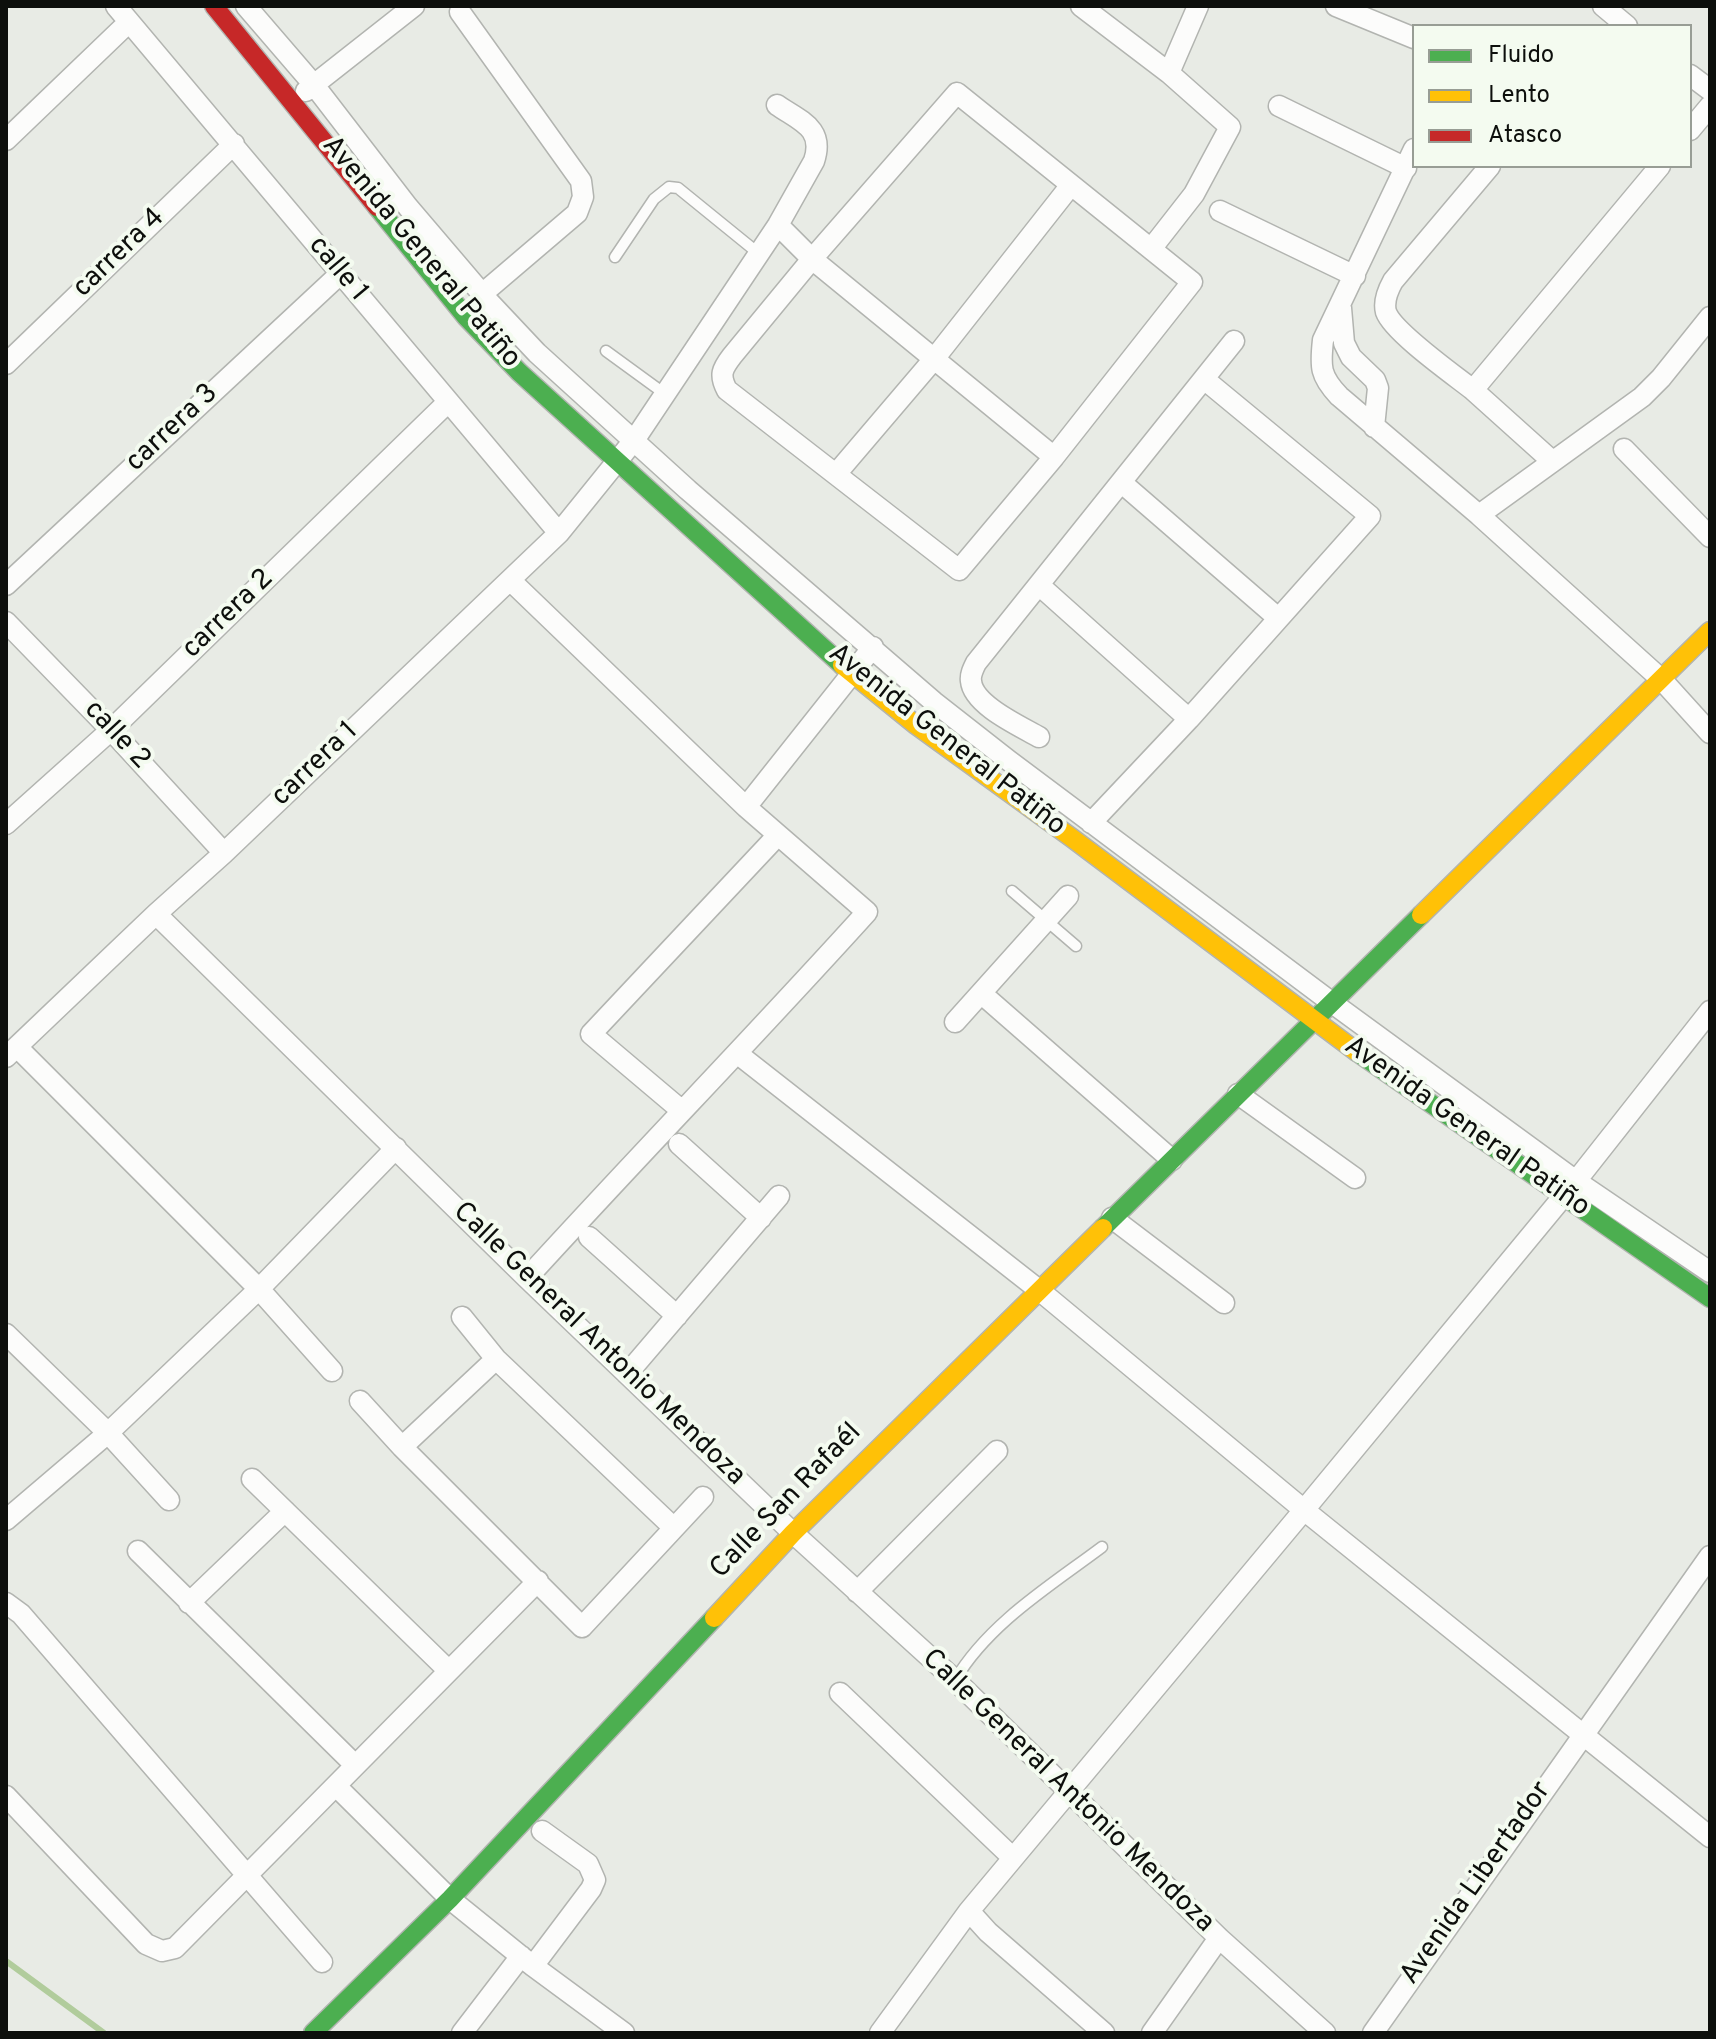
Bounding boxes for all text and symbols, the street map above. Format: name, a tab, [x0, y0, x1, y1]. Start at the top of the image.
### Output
legend	[1412, 24, 1692, 168]
text: Fluido	[1488, 41, 1554, 71]
text: Lento	[1488, 81, 1550, 111]
text: Atasco	[1488, 121, 1562, 151]
street label: Avenida General Patiño	[313, 130, 527, 376]
street label: carrera 4	[67, 202, 173, 306]
street label: calle 1	[300, 230, 374, 310]
street label: carrera 3	[120, 378, 226, 480]
street label: carrera 2	[176, 563, 282, 667]
street label: Avenida General Patiño	[821, 638, 1071, 844]
street label: calle 2	[76, 695, 156, 777]
street label: carrera 1	[266, 716, 366, 814]
street label: Avenida General Patiño	[1337, 1030, 1595, 1226]
street label: Calle General Antonio Mendoza	[445, 1196, 751, 1494]
street label: Calle San Rafaél	[704, 1417, 870, 1587]
street label: Calle General Antonio Mendoza	[914, 1643, 1220, 1941]
street label: Avenida Libertador	[1394, 1776, 1560, 1992]

